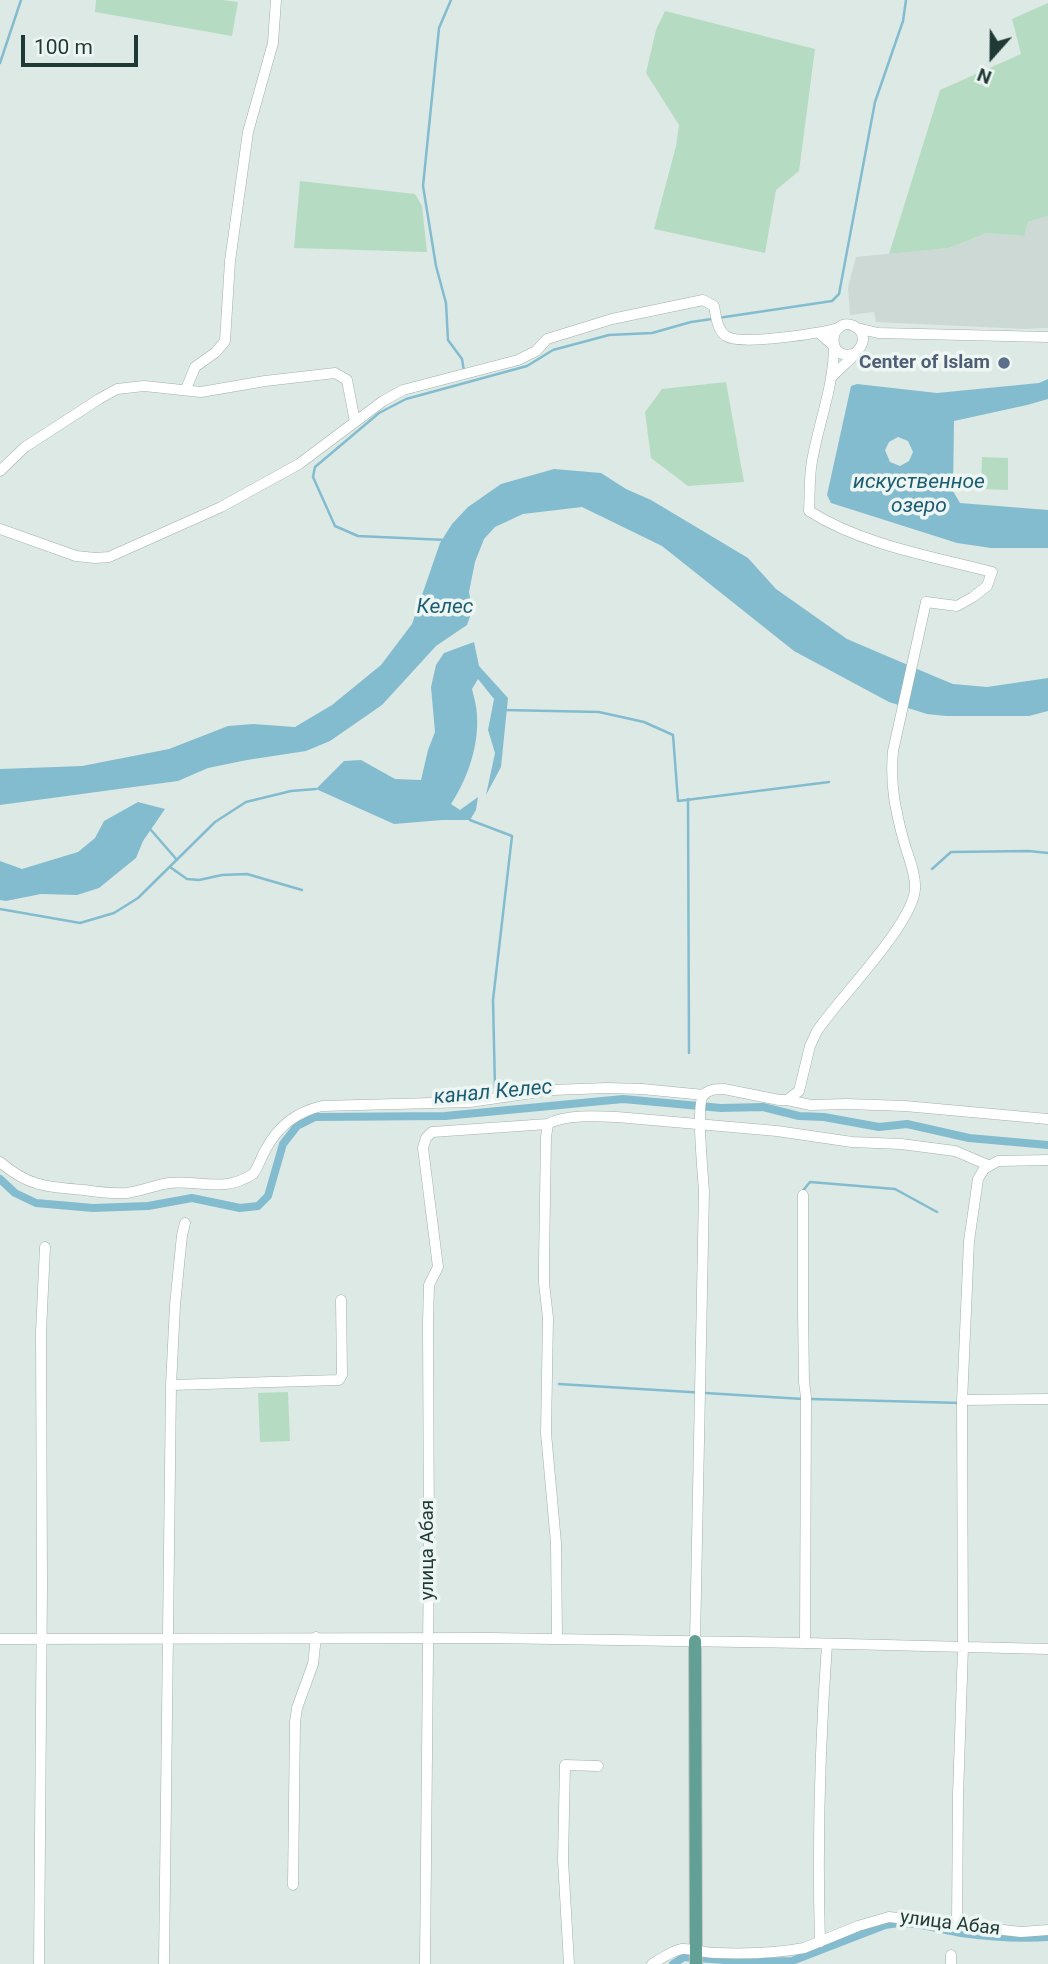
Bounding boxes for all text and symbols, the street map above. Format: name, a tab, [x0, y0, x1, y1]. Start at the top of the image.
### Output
scale bar	[24, 21, 142, 65]
north arrow	[957, 21, 1027, 91]
text: 100 m	[34, 35, 93, 59]
text: N	[974, 63, 995, 89]
place label: Center of Islam	[859, 352, 990, 374]
marker: Center of Islam	[996, 355, 1012, 371]
water label: искуственное озеро	[853, 470, 985, 520]
water label: Келес	[417, 595, 473, 621]
water label: канал Келес	[433, 1075, 553, 1111]
street label: улица Абая	[417, 1500, 439, 1600]
street label: улица Абая	[899, 1907, 1001, 1941]

